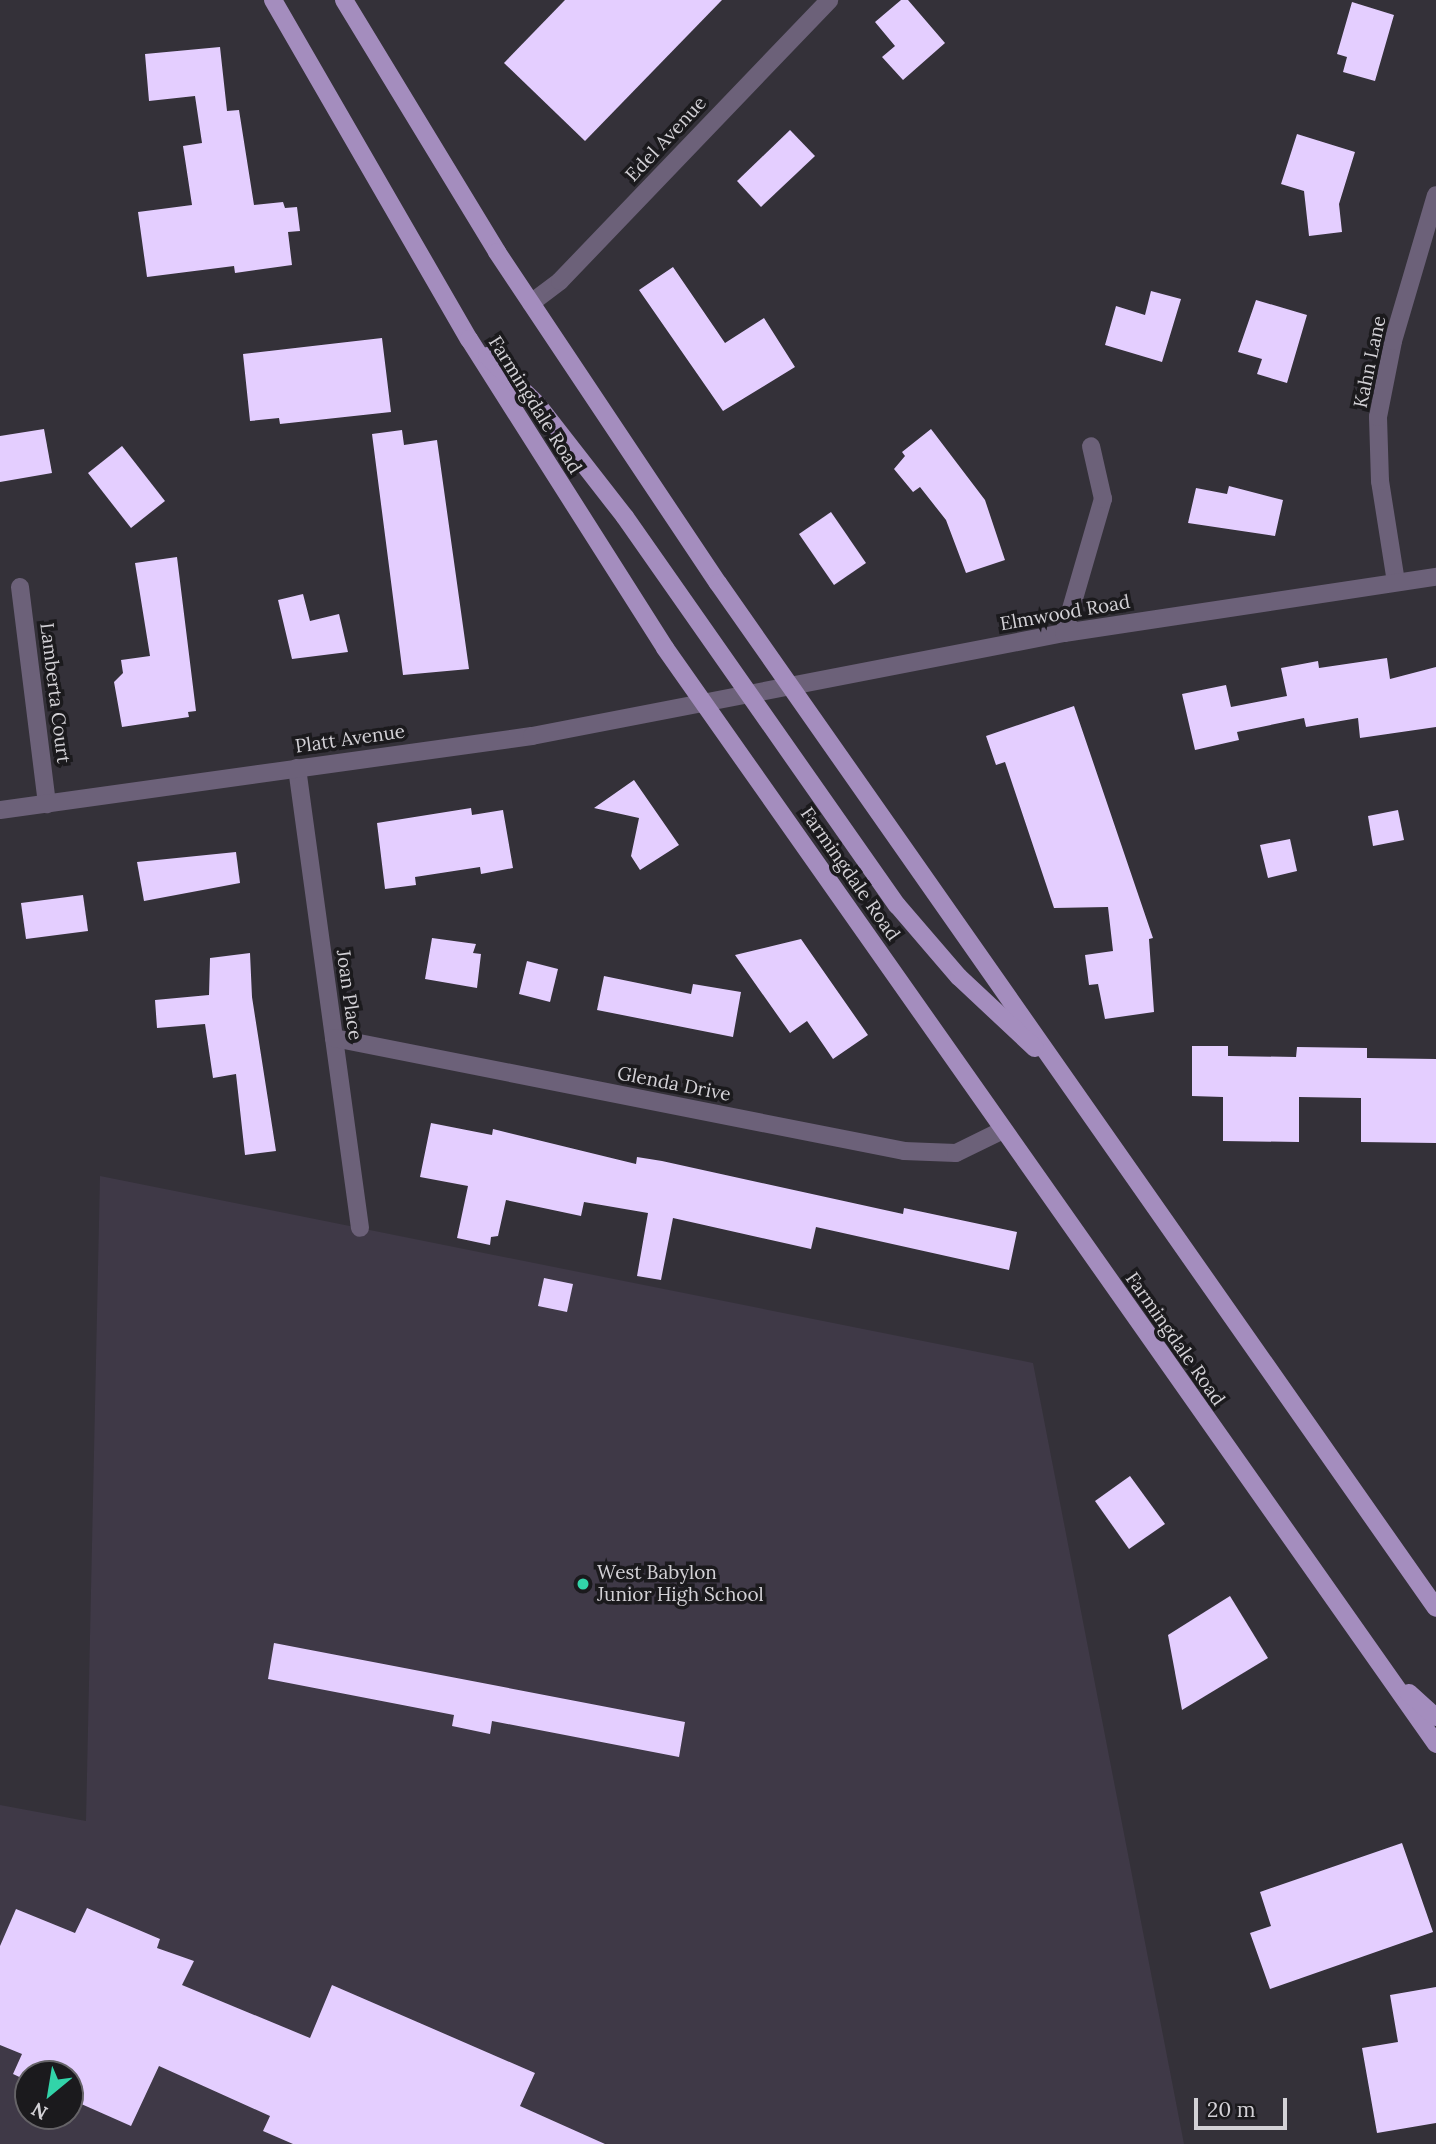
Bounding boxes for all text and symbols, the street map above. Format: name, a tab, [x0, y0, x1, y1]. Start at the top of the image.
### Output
street label: Edel Avenue	[621, 92, 711, 186]
street label: Kahn Lane	[1349, 314, 1391, 410]
street label: Farmingdale Road	[484, 332, 586, 478]
street label: Elmwood Road	[998, 590, 1132, 636]
street label: Lamberta Court	[35, 621, 75, 765]
street label: Platt Avenue	[294, 720, 406, 758]
street label: Farmingdale Road	[795, 803, 905, 945]
street label: Joan Place	[331, 948, 367, 1042]
street label: Glenda Drive	[615, 1062, 733, 1106]
street label: Farmingdale Road	[1120, 1268, 1230, 1410]
place label: West Babylon Junior High School	[597, 1562, 764, 1606]
marker: West Babylon Junior High School	[575, 1576, 591, 1592]
north arrow	[14, 2060, 84, 2130]
scale bar	[1198, 2084, 1291, 2128]
text: 20 m	[1207, 2096, 1256, 2123]
text: N	[27, 2097, 52, 2126]

